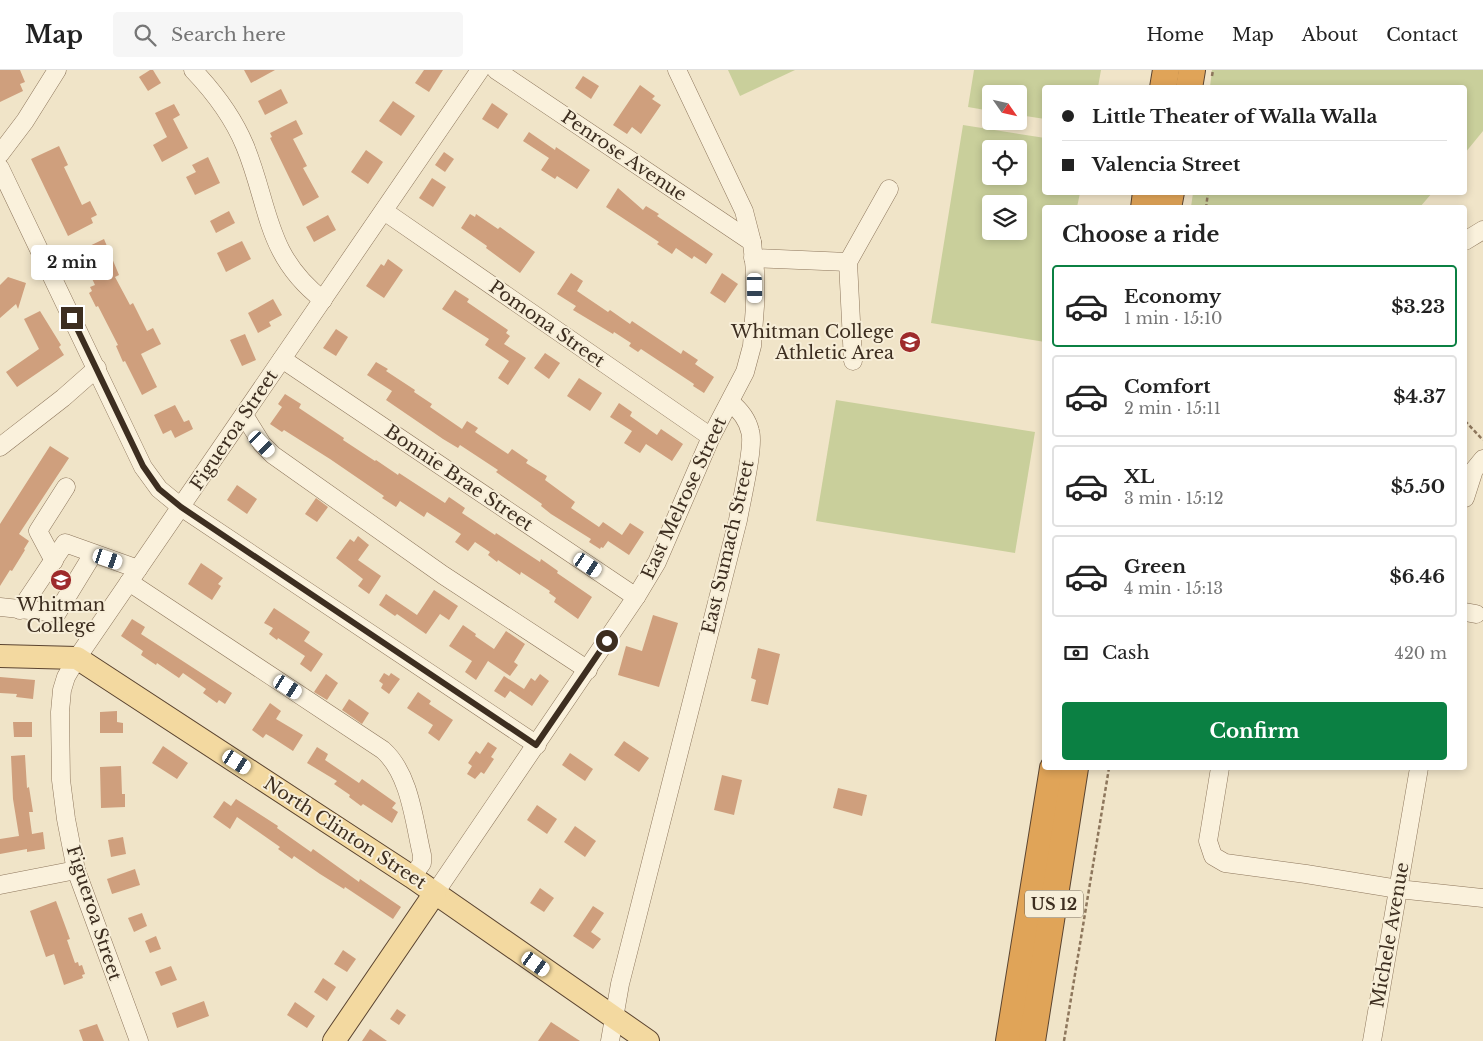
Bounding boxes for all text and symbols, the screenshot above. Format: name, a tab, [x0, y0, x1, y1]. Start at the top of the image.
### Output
search box	[113, 12, 463, 57]
text: Map	[25, 20, 83, 49]
icon: search	[131, 21, 159, 49]
text: Search here	[171, 23, 286, 46]
text: Home	[1146, 24, 1204, 46]
text: Map	[1232, 24, 1274, 46]
text: About	[1302, 24, 1358, 46]
text: Contact	[1386, 24, 1458, 46]
north arrow	[982, 85, 1028, 130]
map controls	[982, 85, 1027, 240]
text: Little Theater of Walla Walla	[1092, 105, 1377, 128]
street label: Penrose Avenue	[557, 106, 691, 206]
button: locate	[982, 140, 1027, 185]
text: Valencia Street	[1092, 153, 1240, 176]
button: layers	[982, 195, 1027, 240]
text: Choose a ride	[1062, 221, 1219, 248]
callout: 2 min	[31, 246, 113, 280]
text: 2 min	[47, 252, 97, 272]
car	[747, 273, 762, 303]
street label: Pomona Street	[485, 276, 609, 372]
icon: car	[1064, 284, 1109, 329]
text: Economy	[1124, 285, 1221, 308]
text: $3.23	[1391, 295, 1445, 318]
route end	[61, 307, 83, 329]
text: 1 min · 15:10	[1124, 308, 1222, 328]
place label: Whitman College Athletic Area	[730, 321, 894, 364]
school or university icon: Whitman College Athletic Area	[898, 330, 922, 354]
street label: Figueroa Street	[186, 365, 283, 494]
icon: car	[1064, 374, 1109, 419]
text: Comfort	[1124, 375, 1211, 398]
text: $4.37	[1393, 385, 1445, 408]
text: 2 min · 15:11	[1124, 398, 1221, 418]
street label: East Melrose Street	[637, 413, 731, 583]
street label: Bonnie Brae Street	[381, 420, 537, 536]
car	[246, 428, 277, 460]
street label: East Sumach Street	[697, 458, 759, 636]
icon: car	[1064, 464, 1109, 509]
text: XL	[1124, 465, 1154, 488]
text: $5.50	[1391, 475, 1445, 498]
text: 3 min · 15:12	[1124, 488, 1224, 508]
car	[91, 547, 124, 571]
car	[571, 550, 604, 580]
icon: car	[1064, 554, 1109, 599]
text: Green	[1124, 555, 1186, 578]
text: $6.46	[1390, 565, 1445, 588]
school or university icon: Whitman College	[49, 568, 73, 592]
text: 4 min · 15:13	[1124, 578, 1223, 598]
place label: Whitman College	[16, 594, 105, 637]
route start	[596, 630, 618, 652]
icon: cash	[1062, 639, 1090, 667]
text: Cash	[1102, 641, 1149, 664]
text: 420 m	[1395, 643, 1447, 663]
car	[271, 673, 304, 701]
button: Confirm	[1062, 702, 1447, 760]
car	[220, 748, 253, 776]
street label: North Clinton Street	[260, 772, 431, 894]
street label: Figueroa Street	[62, 843, 126, 983]
street label: Michele Avenue	[1366, 861, 1414, 1009]
road number: US 12	[1025, 891, 1083, 918]
car	[519, 949, 552, 979]

